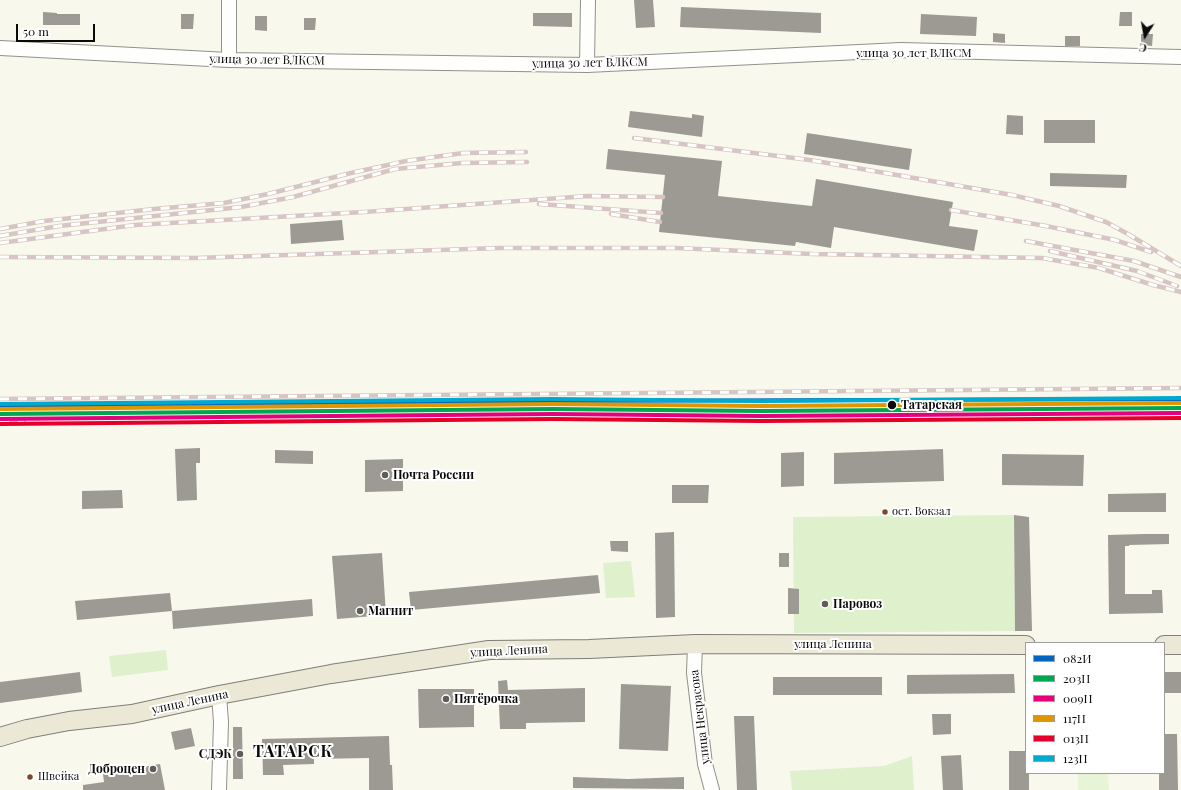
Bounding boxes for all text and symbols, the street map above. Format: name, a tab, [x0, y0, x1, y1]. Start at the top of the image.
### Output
scale bar	[18, 16, 97, 42]
north arrow	[1125, 16, 1165, 56]
text: 50 m	[23, 23, 49, 39]
text: С	[1137, 40, 1148, 56]
street label: улица 30 лет ВЛКСМ	[856, 46, 972, 60]
street label: улица 30 лет ВЛКСМ	[209, 52, 325, 68]
street label: улица 30 лет ВЛКСМ	[532, 55, 648, 71]
place label: Татарская	[901, 398, 962, 412]
marker: Татарская	[886, 399, 898, 411]
place label: Почта России	[393, 468, 474, 482]
marker: Почта России	[380, 470, 390, 480]
place label: ост. Вокзал	[892, 505, 951, 519]
marker: ост. Вокзал	[880, 507, 890, 517]
place label: Паровоз	[833, 597, 882, 611]
marker: Паровоз	[820, 599, 830, 609]
place label: Магнит	[368, 604, 413, 618]
marker: Магнит	[355, 606, 365, 616]
street label: улица Ленина	[794, 637, 872, 651]
street label: улица Ленина	[470, 642, 548, 660]
legend	[1025, 642, 1165, 774]
text: 082И	[1063, 650, 1092, 666]
street label: улица Некрасова	[687, 669, 713, 765]
text: 203Н	[1063, 670, 1090, 686]
street label: улица Ленина	[151, 687, 229, 717]
text: 009Н	[1063, 690, 1093, 706]
place label: Пятёрочка	[454, 692, 518, 706]
marker: Пятёрочка	[441, 694, 451, 704]
text: 117Н	[1063, 710, 1086, 726]
text: 013Н	[1063, 730, 1089, 746]
district label: ТАТАРСК	[253, 742, 333, 762]
place label: СДЭК	[199, 747, 232, 761]
marker: СДЭК	[235, 749, 245, 759]
text: 123Н	[1063, 750, 1088, 766]
place label: Доброцен	[88, 762, 145, 776]
marker: Доброцен	[148, 764, 158, 774]
place label: Швейка	[38, 770, 79, 784]
marker: Швейка	[25, 772, 35, 782]

